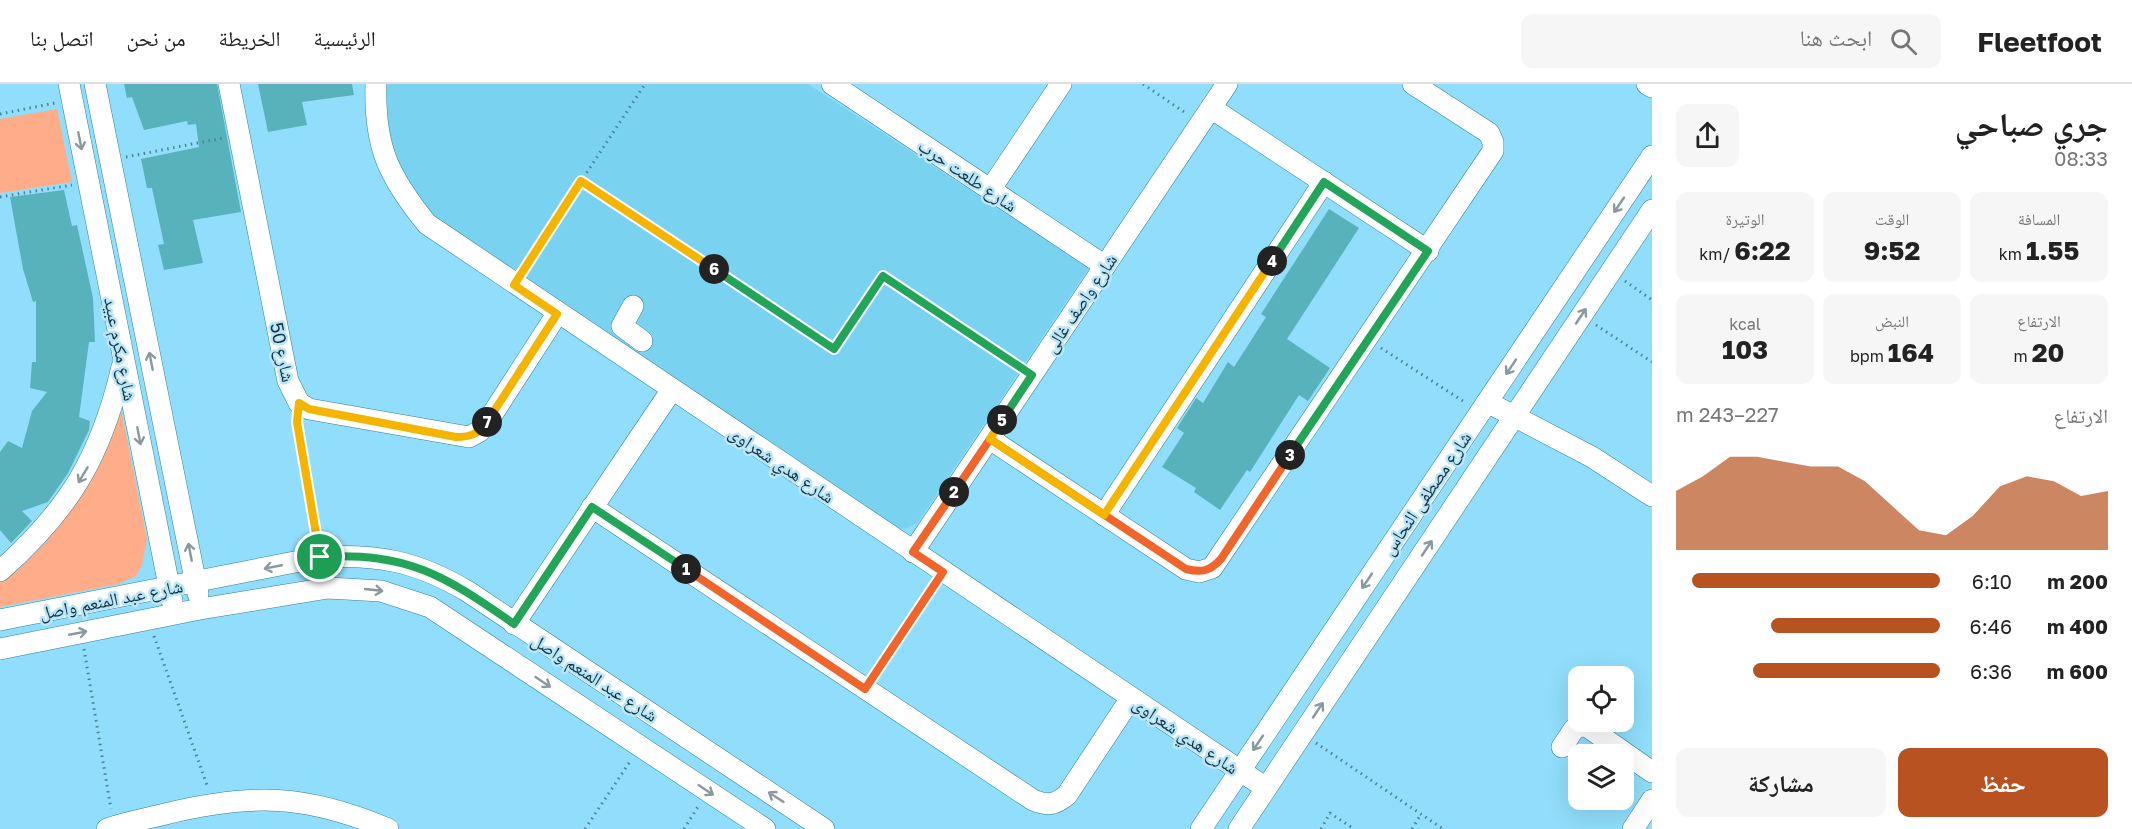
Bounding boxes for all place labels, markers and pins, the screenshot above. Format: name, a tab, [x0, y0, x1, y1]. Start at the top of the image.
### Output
pin: 4	[1257, 246, 1287, 276]
pin: 6	[699, 254, 729, 284]
pin: 5	[987, 405, 1017, 435]
pin: 7	[472, 407, 502, 437]
pin: 3	[1275, 440, 1305, 470]
pin: 2	[939, 477, 969, 507]
pin	[294, 531, 345, 582]
pin: 1	[671, 554, 701, 584]

